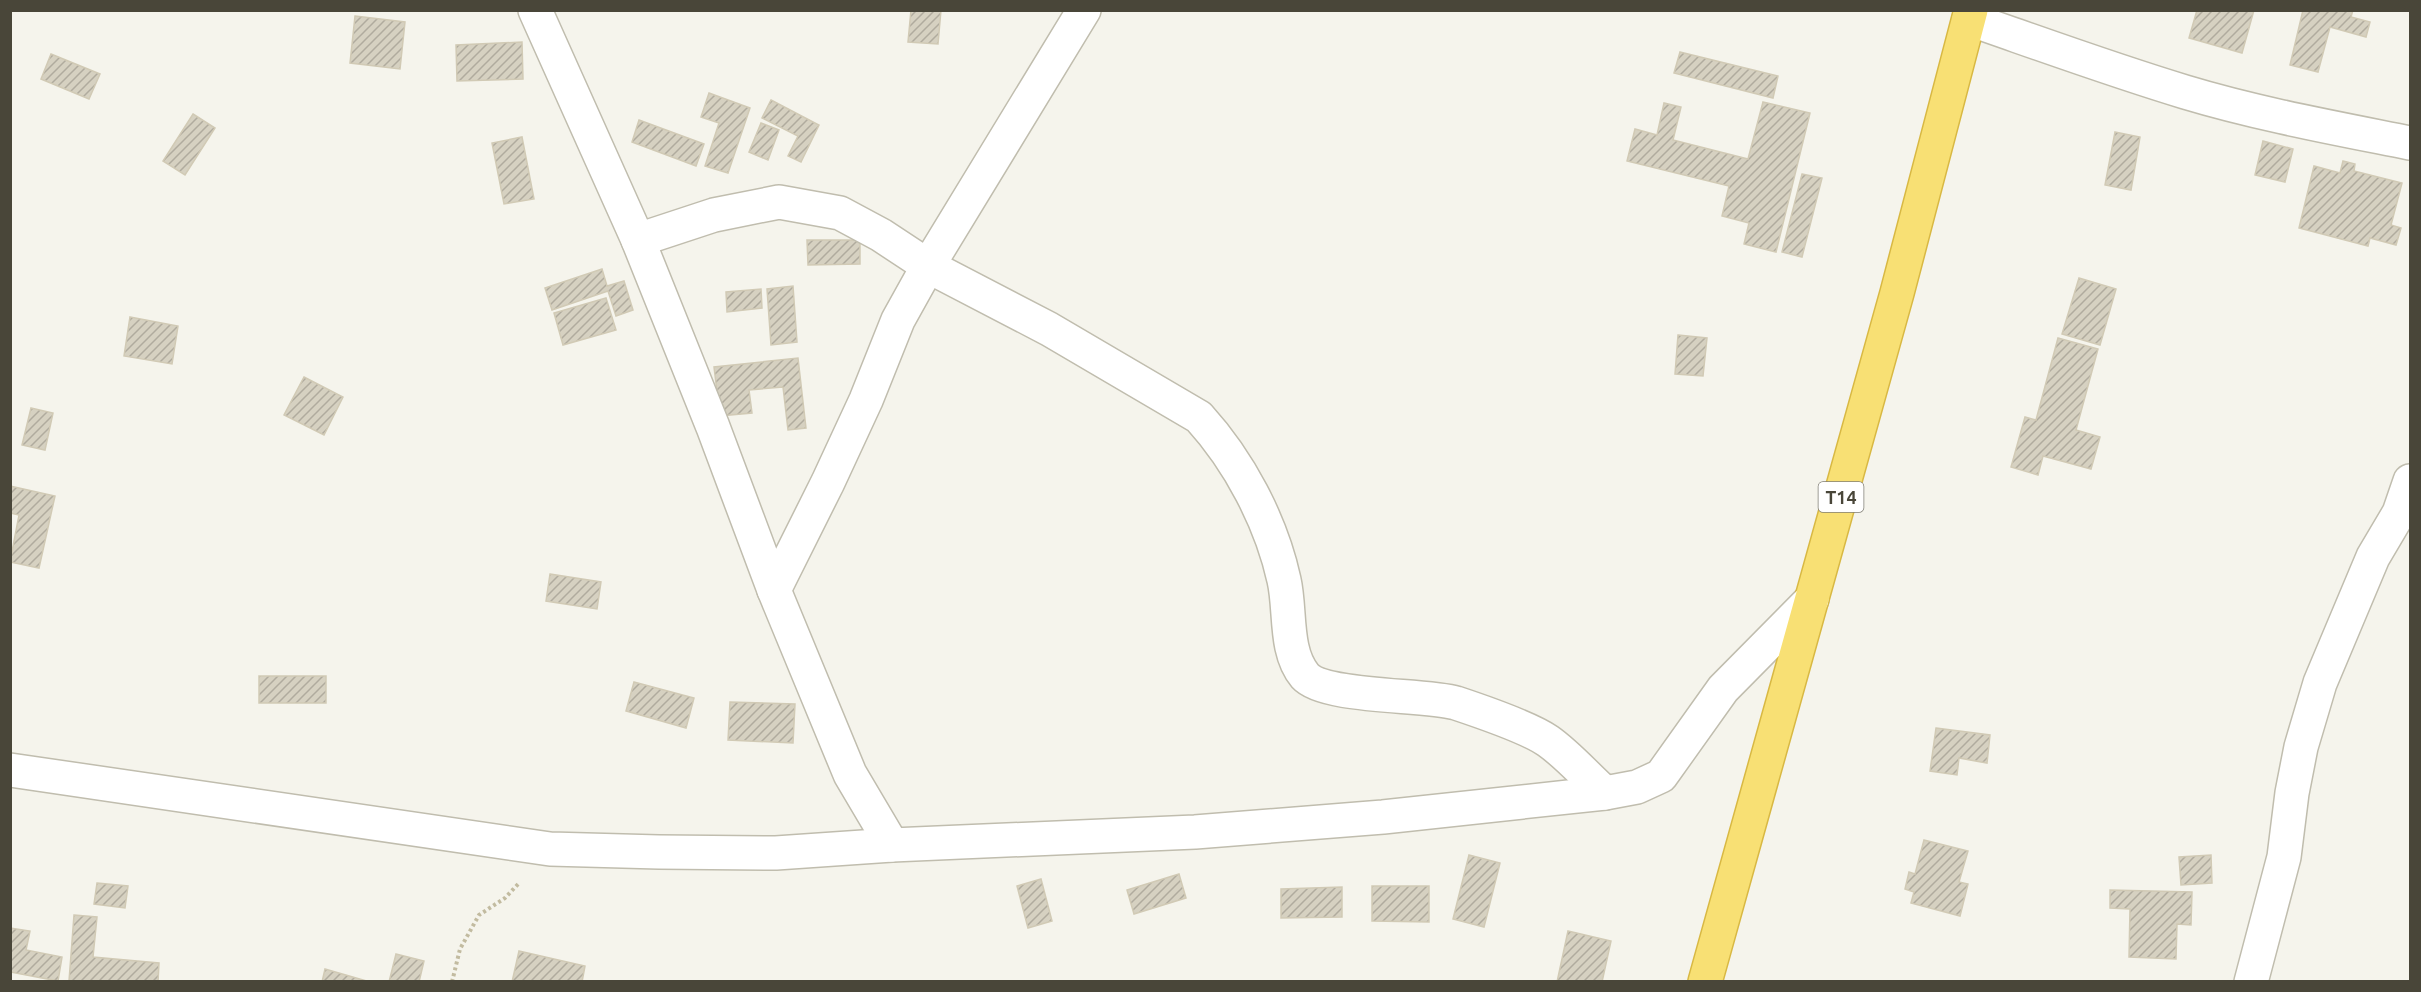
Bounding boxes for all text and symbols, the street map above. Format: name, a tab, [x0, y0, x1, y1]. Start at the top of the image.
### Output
road number: T14	[1818, 482, 1864, 512]

